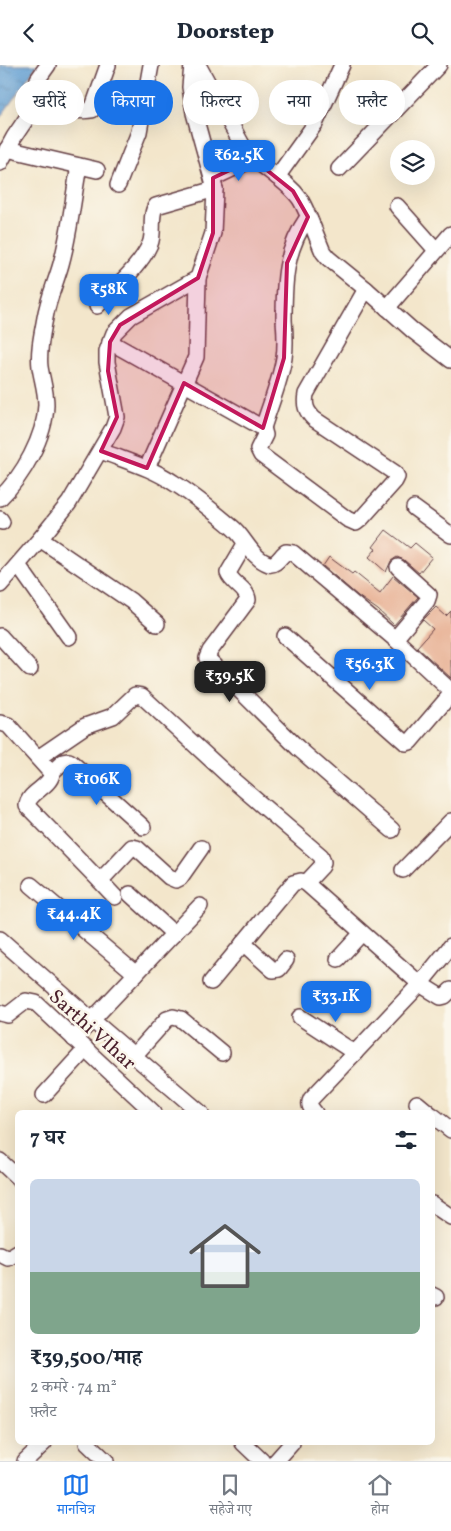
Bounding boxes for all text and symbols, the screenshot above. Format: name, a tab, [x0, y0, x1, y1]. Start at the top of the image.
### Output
text: Doorstep	[177, 17, 274, 48]
icon: back	[15, 19, 43, 47]
icon: search	[408, 19, 436, 47]
chip: खरीदें	[15, 80, 84, 125]
chip: किराया	[94, 80, 173, 125]
chip: फ़िल्टर	[183, 80, 259, 125]
chip: नया	[269, 80, 329, 125]
chip: फ़्लैट	[339, 80, 405, 125]
pin: ₹62.5K	[198, 139, 280, 182]
map controls	[390, 140, 435, 185]
button: layers	[390, 140, 435, 185]
text: ₹62.5K	[214, 145, 264, 167]
pin: ₹58K	[79, 273, 139, 316]
text: ₹58K	[91, 279, 127, 301]
pin: ₹56.3K	[329, 649, 411, 691]
text: ₹56.3K	[345, 654, 395, 676]
pin: ₹39.5K	[189, 661, 271, 703]
text: ₹39.5K	[205, 666, 255, 688]
pin: ₹106K	[62, 763, 132, 806]
text: ₹106K	[74, 769, 120, 791]
pin: ₹44.4K	[33, 899, 115, 941]
text: ₹44.4K	[47, 904, 101, 926]
pin: ₹33.1K	[295, 981, 377, 1023]
street label: Sarthi VIhar	[42, 984, 141, 1077]
text: ₹33.1K	[312, 986, 360, 1008]
text: 7 घर	[30, 1124, 65, 1153]
icon: filters	[392, 1126, 420, 1154]
icon: home	[180, 1211, 270, 1301]
text: ₹39,500/माह	[30, 1344, 142, 1373]
text: 2 कमरे · 74 m²	[30, 1377, 117, 1399]
text: फ़्लैट	[30, 1402, 57, 1424]
tab: मानचित्र	[57, 1471, 95, 1523]
tab: सहेजे गए	[209, 1471, 252, 1523]
tab: होम	[366, 1471, 394, 1523]

